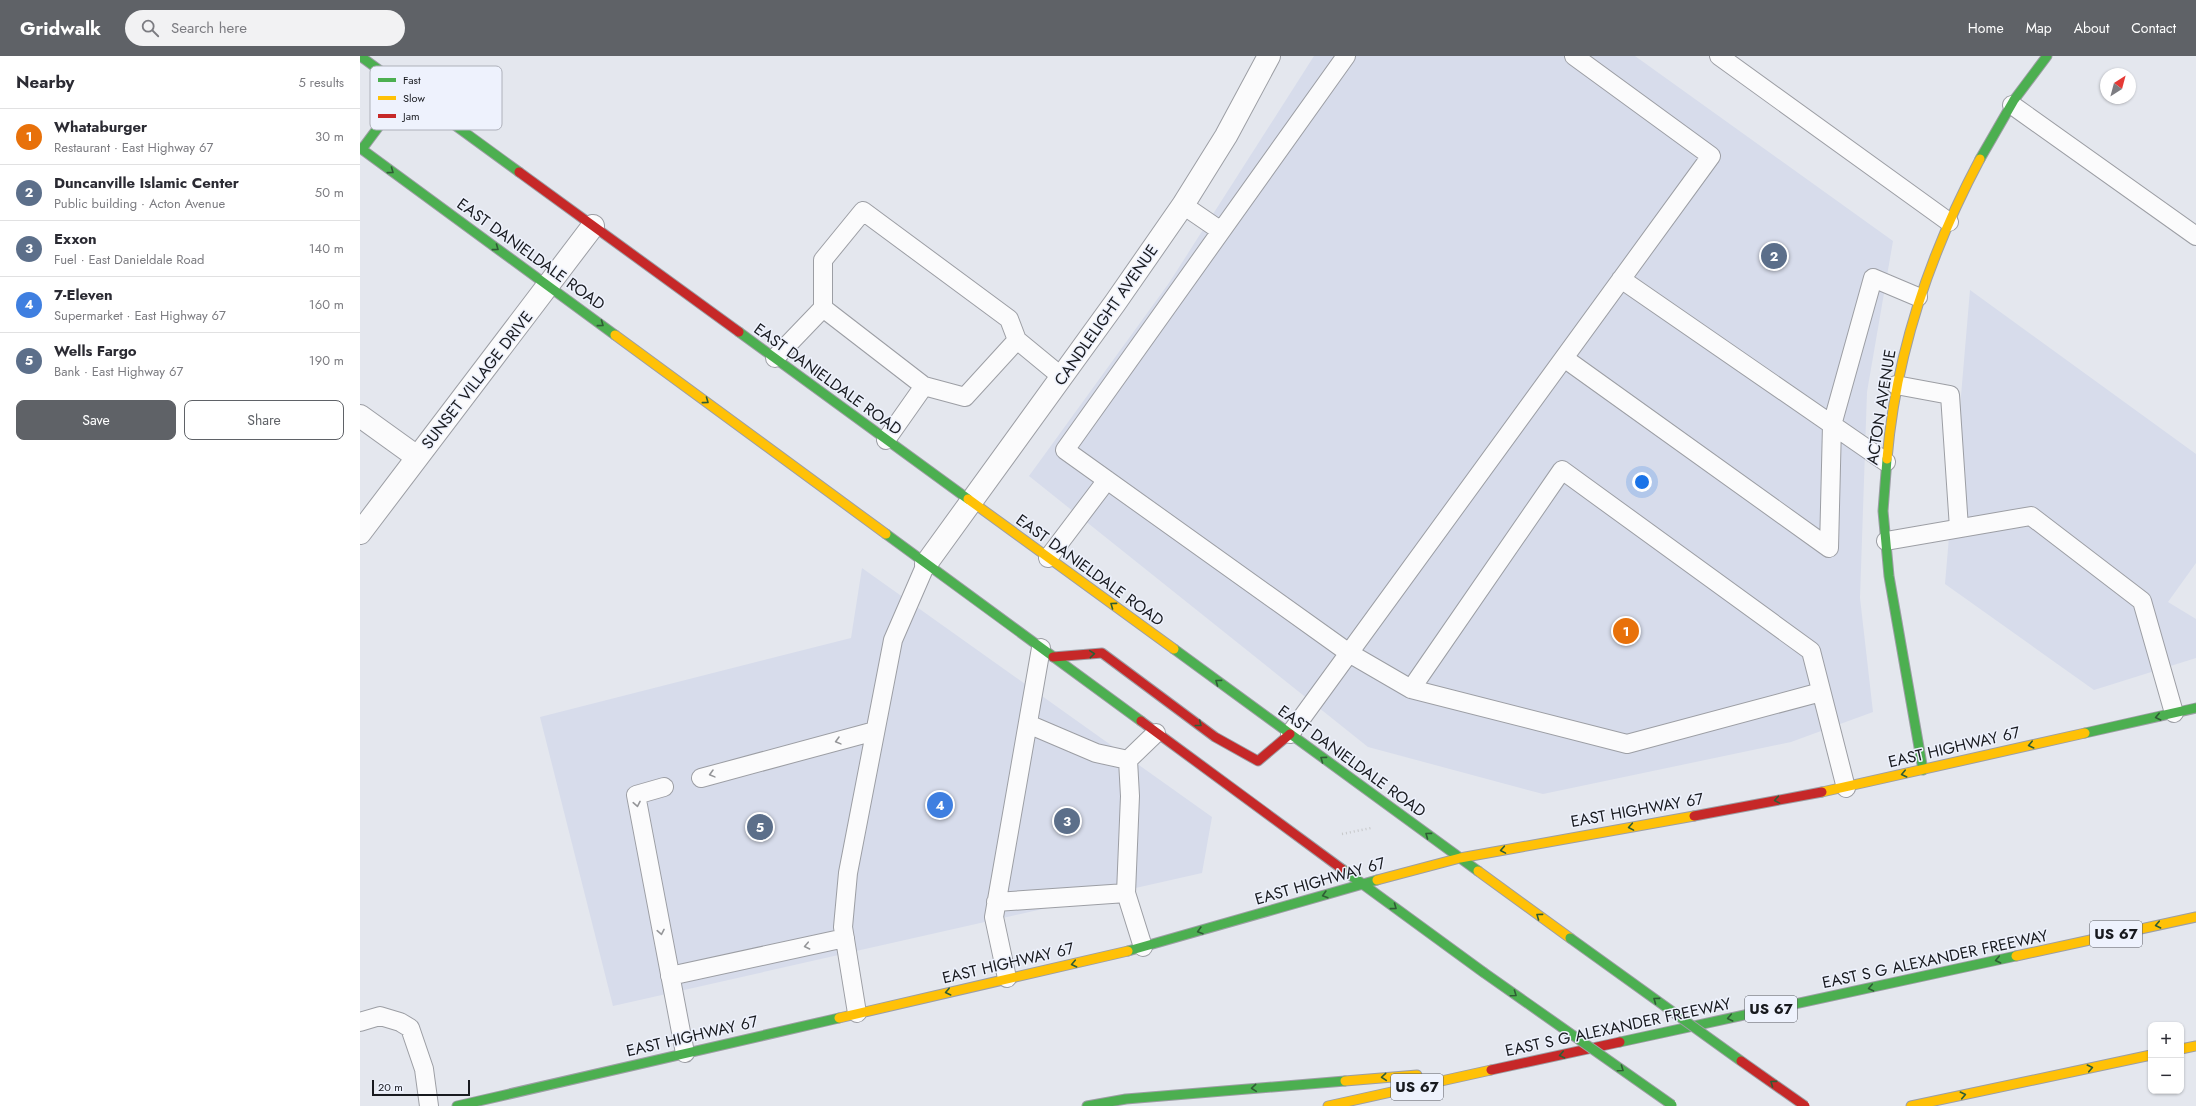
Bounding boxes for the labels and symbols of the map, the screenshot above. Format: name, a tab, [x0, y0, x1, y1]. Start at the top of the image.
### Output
legend	[370, 66, 502, 130]
north arrow	[2100, 68, 2136, 104]
text: Fast	[403, 72, 421, 88]
text: Slow	[403, 90, 425, 106]
text: Jam	[401, 108, 420, 124]
one-way arrow	[387, 166, 394, 173]
street label: EAST DANIELDALE ROAD	[452, 192, 610, 316]
street label: CANDLELIGHT AVENUE	[1049, 240, 1163, 390]
pin: 2	[1761, 241, 1787, 271]
one-way arrow	[492, 243, 499, 250]
street label: SUNSET VILLAGE DRIVE	[416, 306, 538, 454]
street label: EAST DANIELDALE ROAD	[749, 317, 907, 441]
one-way arrow	[597, 320, 604, 327]
street label: ACTON AVENUE	[1861, 348, 1901, 466]
one-way arrow	[701, 397, 708, 404]
your location	[1632, 472, 1652, 492]
street label: EAST DANIELDALE ROAD	[1011, 508, 1169, 632]
one-way arrow	[1111, 603, 1118, 610]
pin: 1	[1613, 616, 1639, 646]
one-way arrow	[1089, 649, 1095, 658]
one-way arrow	[1216, 680, 1223, 687]
street label: EAST DANIELDALE ROAD	[1273, 699, 1431, 823]
one-way arrow	[2155, 712, 2161, 720]
one-way arrow	[1194, 719, 1201, 726]
street label: EAST HIGHWAY 67	[1886, 721, 2023, 773]
one-way arrow	[835, 736, 842, 745]
one-way arrow	[2028, 741, 2034, 749]
one-way arrow	[1321, 756, 1328, 763]
one-way arrow	[1901, 769, 1908, 778]
one-way arrow	[709, 770, 715, 778]
street label: EAST HIGHWAY 67	[1569, 787, 1706, 833]
pin: 4	[927, 790, 953, 820]
one-way arrow	[1774, 796, 1780, 804]
one-way arrow	[633, 801, 641, 807]
pin: 3	[1054, 806, 1080, 836]
pin: 5	[747, 812, 773, 842]
one-way arrow	[1628, 822, 1634, 831]
one-way arrow	[1426, 833, 1433, 840]
one-way arrow	[1500, 845, 1506, 854]
street label: EAST HIGHWAY 67	[1252, 851, 1388, 911]
one-way arrow	[1322, 890, 1328, 898]
one-way arrow	[1390, 902, 1397, 910]
one-way arrow	[1536, 913, 1543, 920]
road number: US 67	[2090, 921, 2142, 947]
one-way arrow	[2155, 921, 2161, 929]
street label: EAST S G ALEXANDER FREEWAY	[1820, 924, 2050, 994]
one-way arrow	[1197, 926, 1204, 935]
one-way arrow	[656, 929, 665, 935]
street label: EAST HIGHWAY 67	[940, 937, 1077, 989]
one-way arrow	[804, 942, 810, 950]
one-way arrow	[1995, 956, 2001, 964]
one-way arrow	[1071, 959, 1078, 967]
one-way arrow	[1868, 983, 1874, 991]
one-way arrow	[944, 988, 951, 996]
one-way arrow	[1510, 989, 1517, 996]
street label: EAST S G ALEXANDER FREEWAY	[1503, 992, 1733, 1062]
road number: US 67	[1745, 996, 1797, 1022]
one-way arrow	[1653, 998, 1660, 1005]
street label: EAST HIGHWAY 67	[624, 1010, 761, 1062]
one-way arrow	[1727, 1014, 1733, 1022]
one-way arrow	[1559, 1050, 1565, 1059]
one-way arrow	[1616, 1064, 1623, 1071]
one-way arrow	[2087, 1064, 2094, 1073]
one-way arrow	[1380, 1073, 1387, 1082]
road number: US 67	[1391, 1074, 1443, 1100]
scale bar	[372, 1078, 470, 1097]
one-way arrow	[1770, 1080, 1777, 1088]
one-way arrow	[1251, 1084, 1257, 1093]
one-way arrow	[1960, 1091, 1966, 1100]

